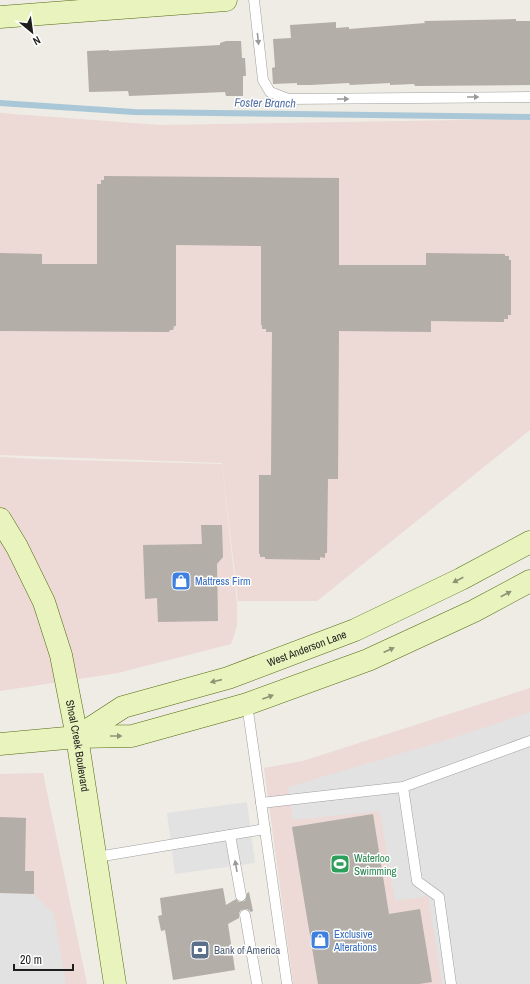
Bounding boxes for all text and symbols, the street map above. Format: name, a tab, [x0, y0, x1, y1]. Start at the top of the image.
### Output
north arrow	[12, 12, 52, 52]
text: N	[31, 33, 43, 48]
one-way arrow	[255, 33, 261, 45]
water label: Foster Branch	[234, 94, 296, 112]
one-way arrow	[467, 94, 479, 101]
one-way arrow	[337, 95, 349, 102]
shop icon: Mattress Firm	[170, 570, 192, 592]
place label: Mattress Firm	[195, 574, 251, 588]
one-way arrow	[453, 577, 464, 583]
one-way arrow	[500, 590, 512, 597]
street label: West Anderson Lane	[265, 627, 348, 670]
one-way arrow	[384, 647, 395, 653]
one-way arrow	[209, 679, 222, 685]
one-way arrow	[262, 693, 274, 699]
street label: Shoal Creek Boulevard	[63, 699, 92, 793]
one-way arrow	[110, 733, 123, 739]
place label: Waterloo Swimming	[354, 851, 397, 878]
sports icon: Waterloo Swimming	[329, 853, 351, 875]
one-way arrow	[232, 860, 238, 872]
place label: Exclusive Alterations	[333, 927, 378, 954]
shop icon: Exclusive Alterations	[309, 929, 331, 951]
bank icon: Bank of America	[189, 939, 211, 961]
place label: Bank of America	[214, 943, 280, 957]
scale bar	[14, 946, 73, 972]
text: 20 m	[20, 952, 42, 968]

